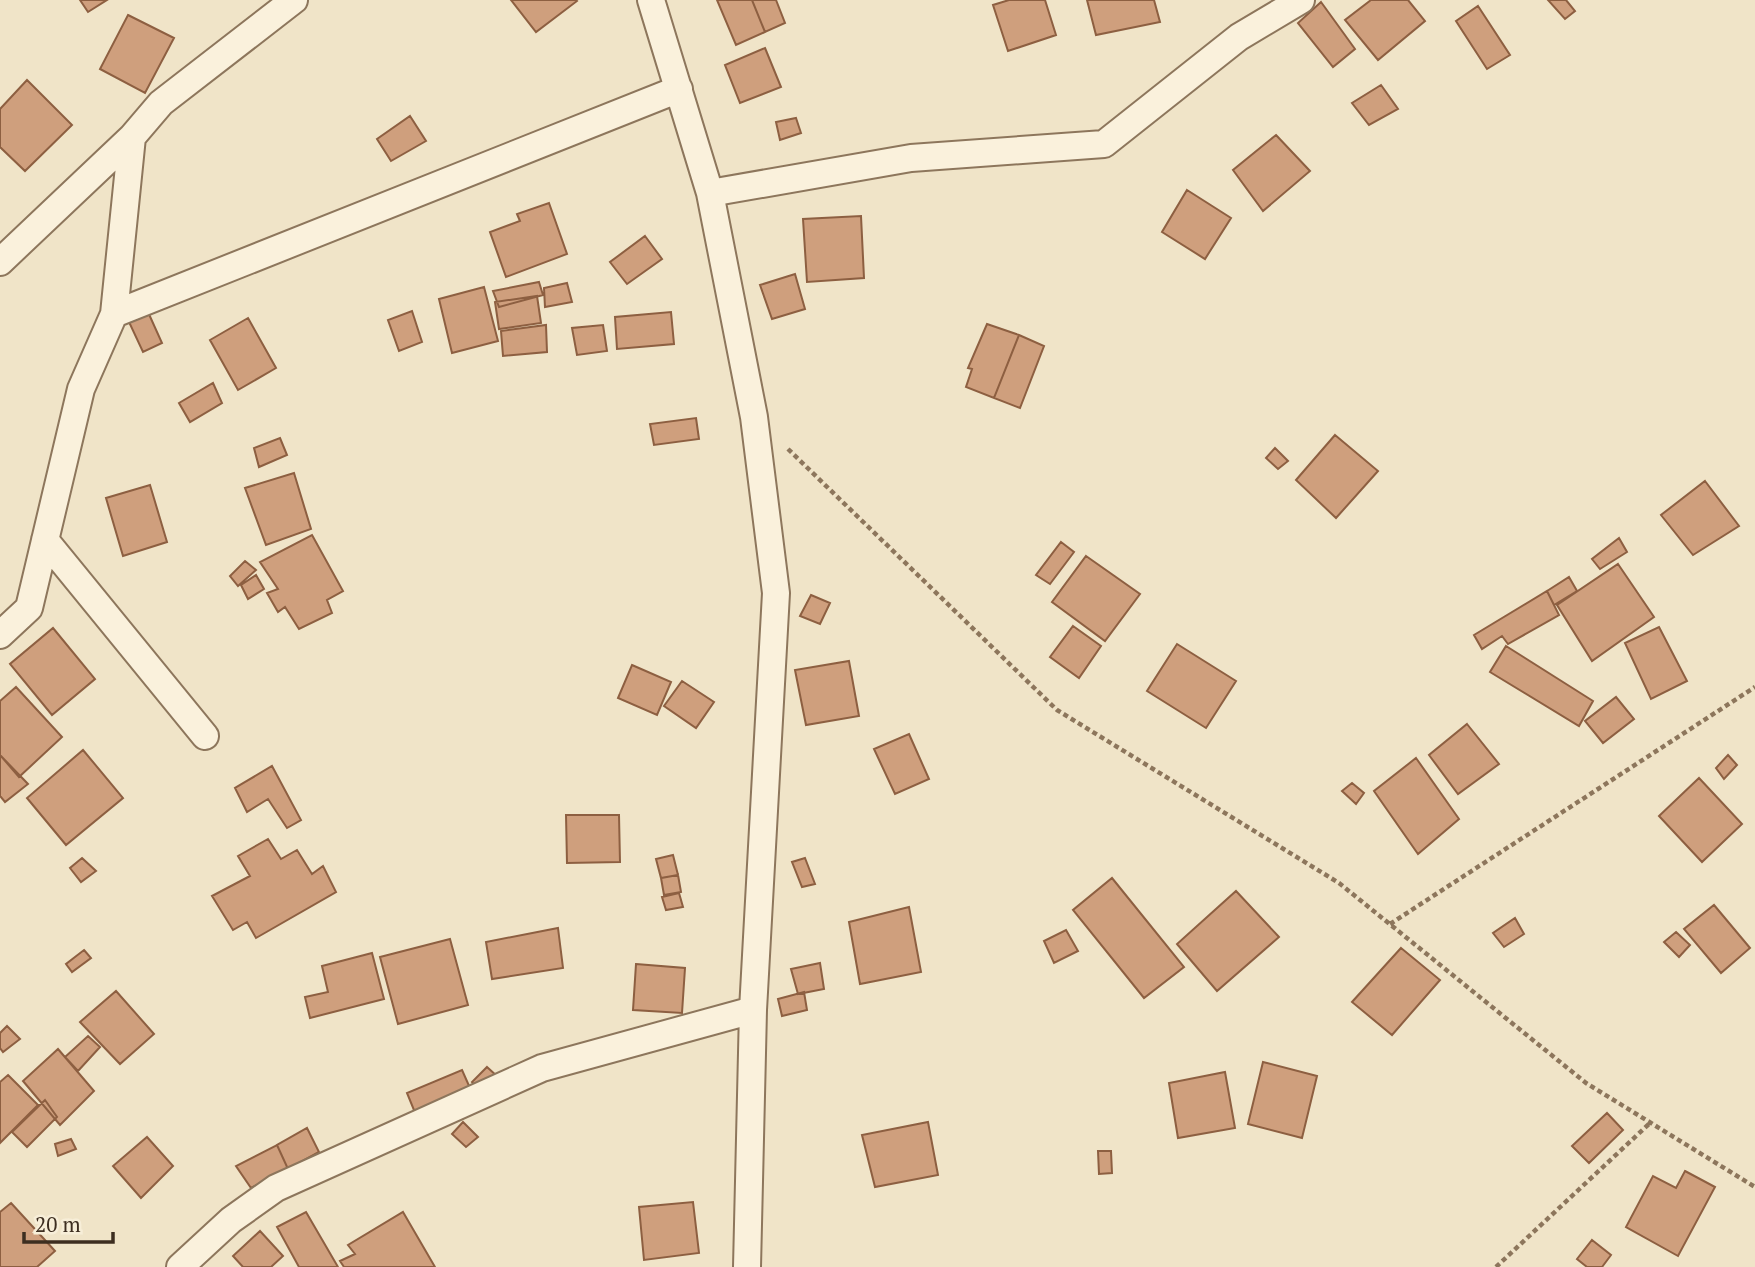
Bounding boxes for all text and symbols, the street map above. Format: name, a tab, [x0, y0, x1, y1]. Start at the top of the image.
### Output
scale bar	[24, 1200, 114, 1244]
text: 20 m	[35, 1210, 81, 1238]

